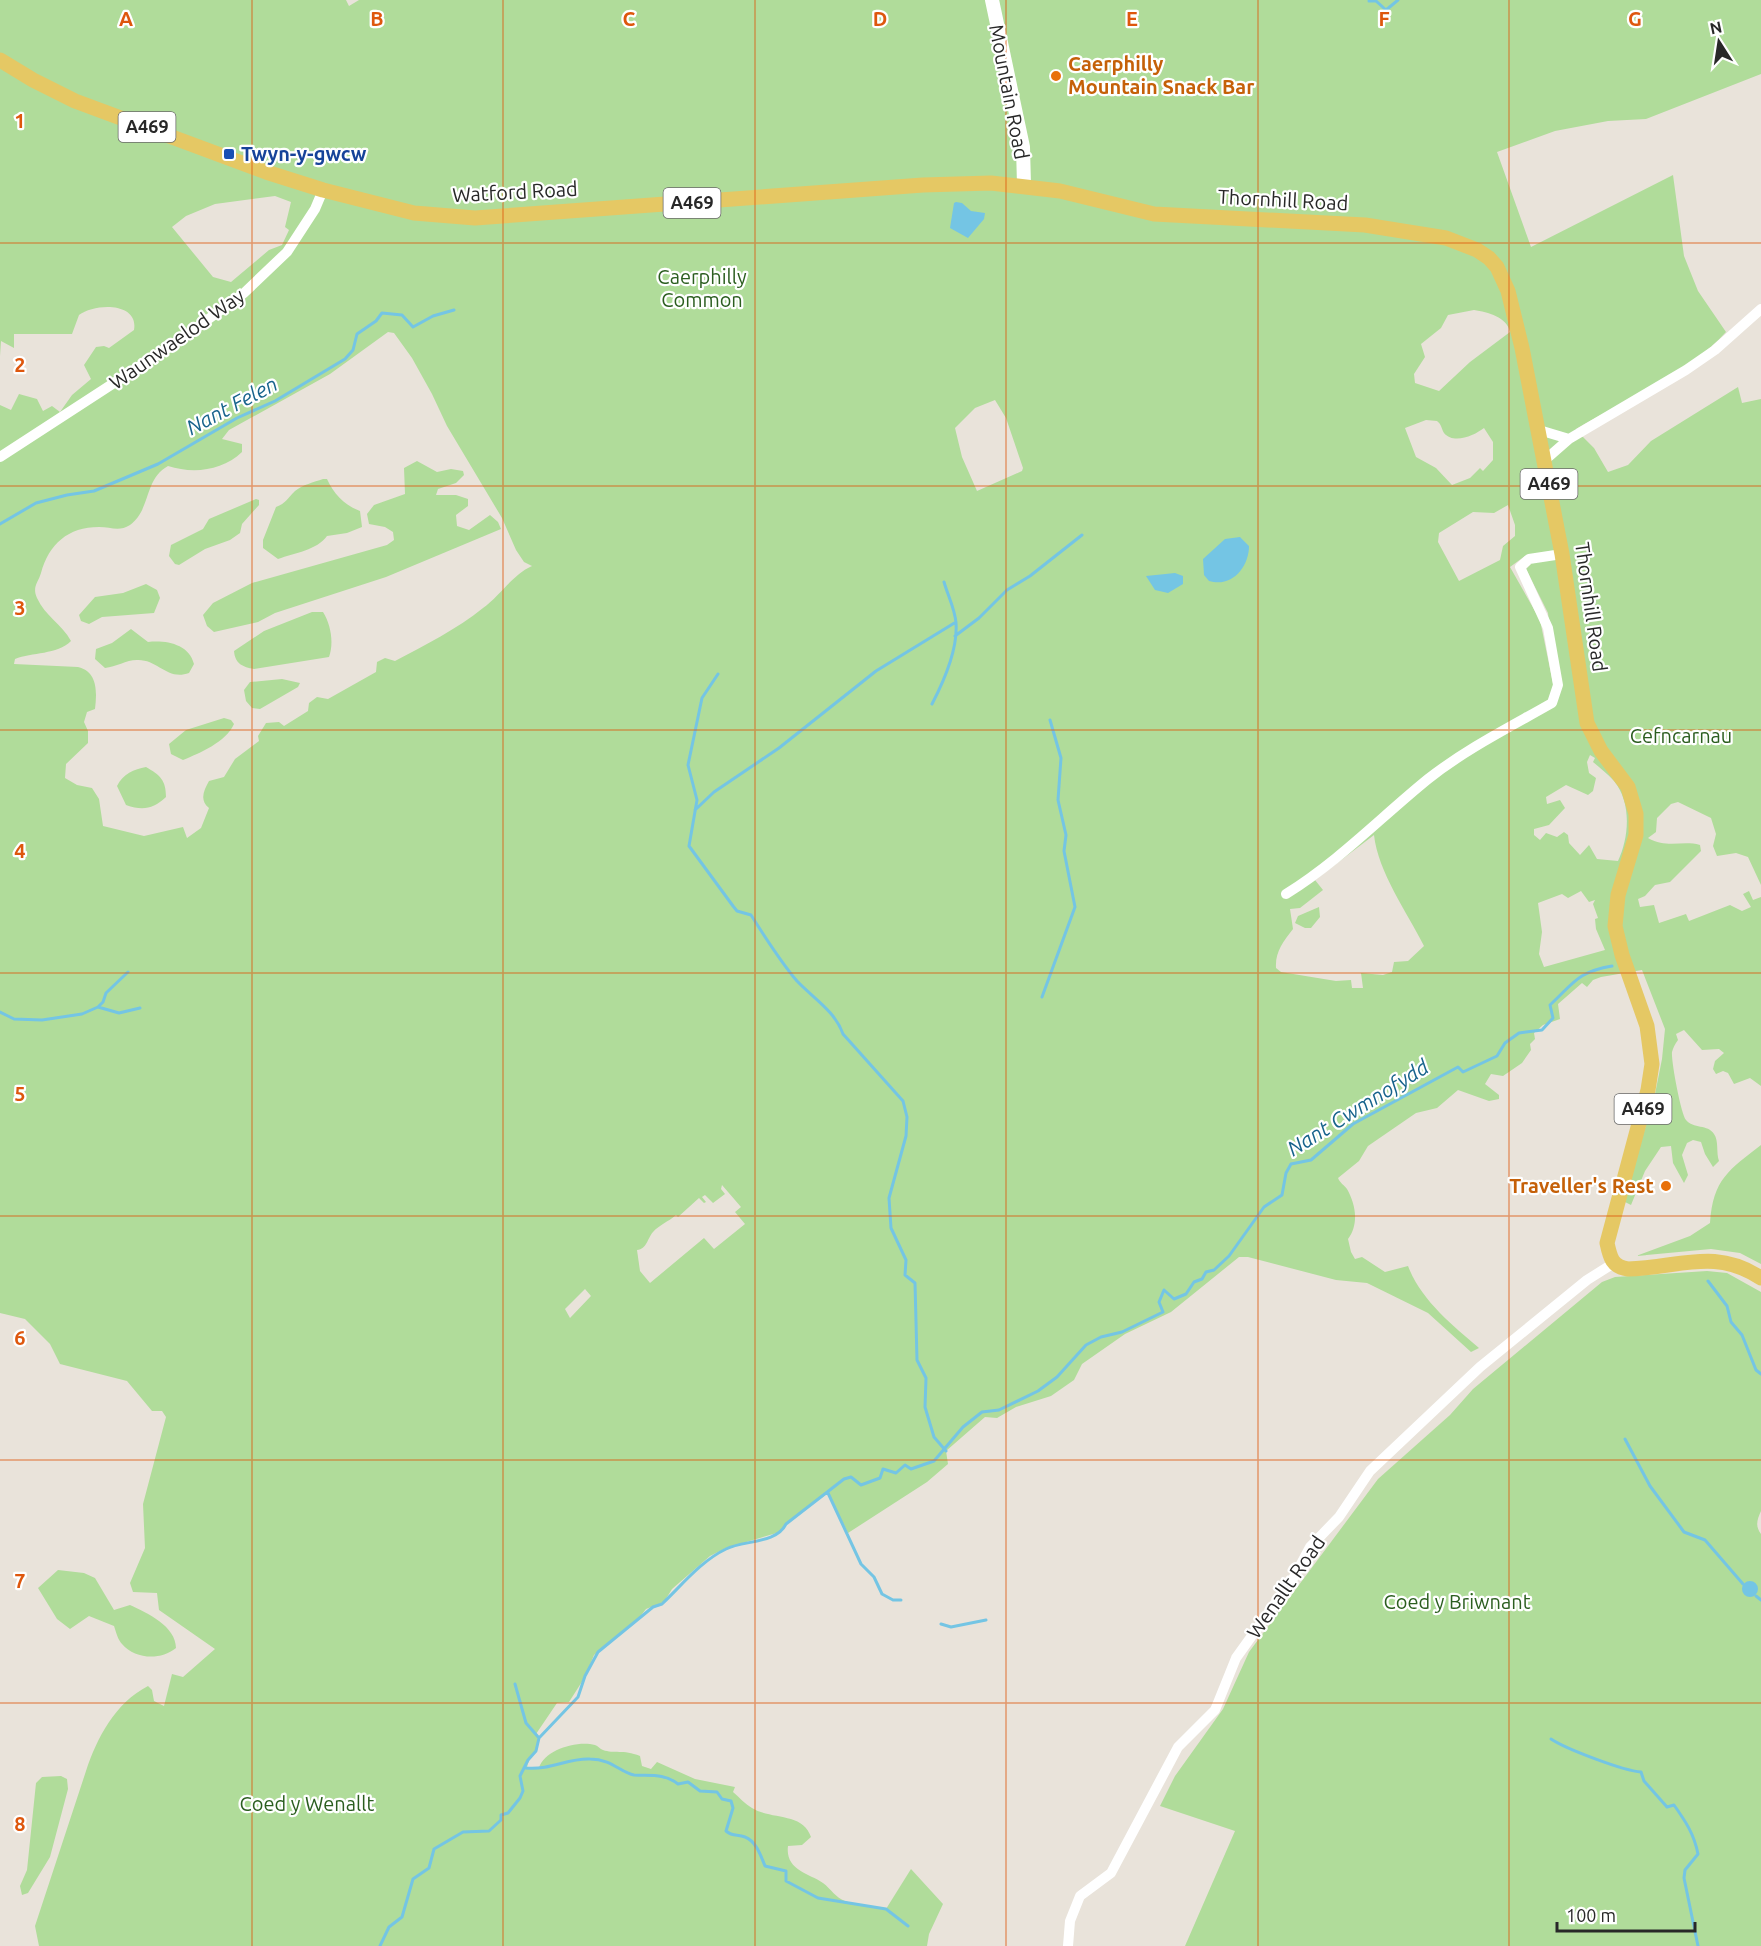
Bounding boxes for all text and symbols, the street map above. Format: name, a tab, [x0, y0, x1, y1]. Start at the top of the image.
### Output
text: A	[119, 7, 133, 30]
text: B	[370, 7, 384, 30]
text: C	[623, 7, 636, 30]
text: D	[873, 7, 887, 30]
text: E	[1126, 7, 1138, 30]
text: F	[1378, 7, 1390, 30]
text: G	[1628, 7, 1642, 30]
north arrow	[1689, 12, 1749, 72]
text: N	[1708, 17, 1724, 37]
street label: Mountain Road	[985, 22, 1034, 161]
place label: Caerphilly Mountain Snack Bar	[1068, 52, 1255, 98]
marker: Caerphilly Mountain Snack Bar	[1049, 69, 1063, 83]
text: 1	[14, 109, 26, 132]
road number: A469	[118, 112, 176, 142]
place label: Twyn-y-gwcw	[241, 142, 367, 165]
marker: Twyn-y-gwcw	[222, 147, 236, 161]
street label: Watford Road	[452, 177, 578, 206]
street label: Thornhill Road	[1217, 185, 1349, 214]
road number: A469	[664, 188, 720, 218]
park label: Caerphilly Common	[657, 265, 747, 311]
street label: Waunwaelod Way	[105, 283, 249, 394]
text: 2	[14, 353, 26, 376]
water label: Nant Felen	[182, 371, 281, 439]
road number: A469	[1520, 469, 1578, 499]
street label: Thornhill Road	[1571, 541, 1612, 673]
text: 3	[14, 596, 26, 619]
park label: Cefncarnau	[1630, 724, 1732, 747]
text: 4	[14, 839, 26, 862]
water label: Nant Cwmnofydd	[1282, 1053, 1434, 1160]
text: 5	[14, 1082, 26, 1105]
road number: A469	[1614, 1094, 1672, 1124]
place label: Traveller's Rest	[1509, 1174, 1654, 1197]
marker: Traveller's Rest	[1659, 1179, 1673, 1193]
text: 6	[14, 1326, 26, 1349]
street label: Wenallt Road	[1242, 1531, 1329, 1642]
text: 7	[14, 1569, 26, 1592]
park label: Coed y Briwnant	[1383, 1590, 1531, 1613]
park label: Coed y Wenallt	[240, 1792, 375, 1815]
text: 8	[14, 1812, 26, 1835]
scale bar	[1557, 1895, 1695, 1933]
text: 100 m	[1566, 1905, 1616, 1925]

